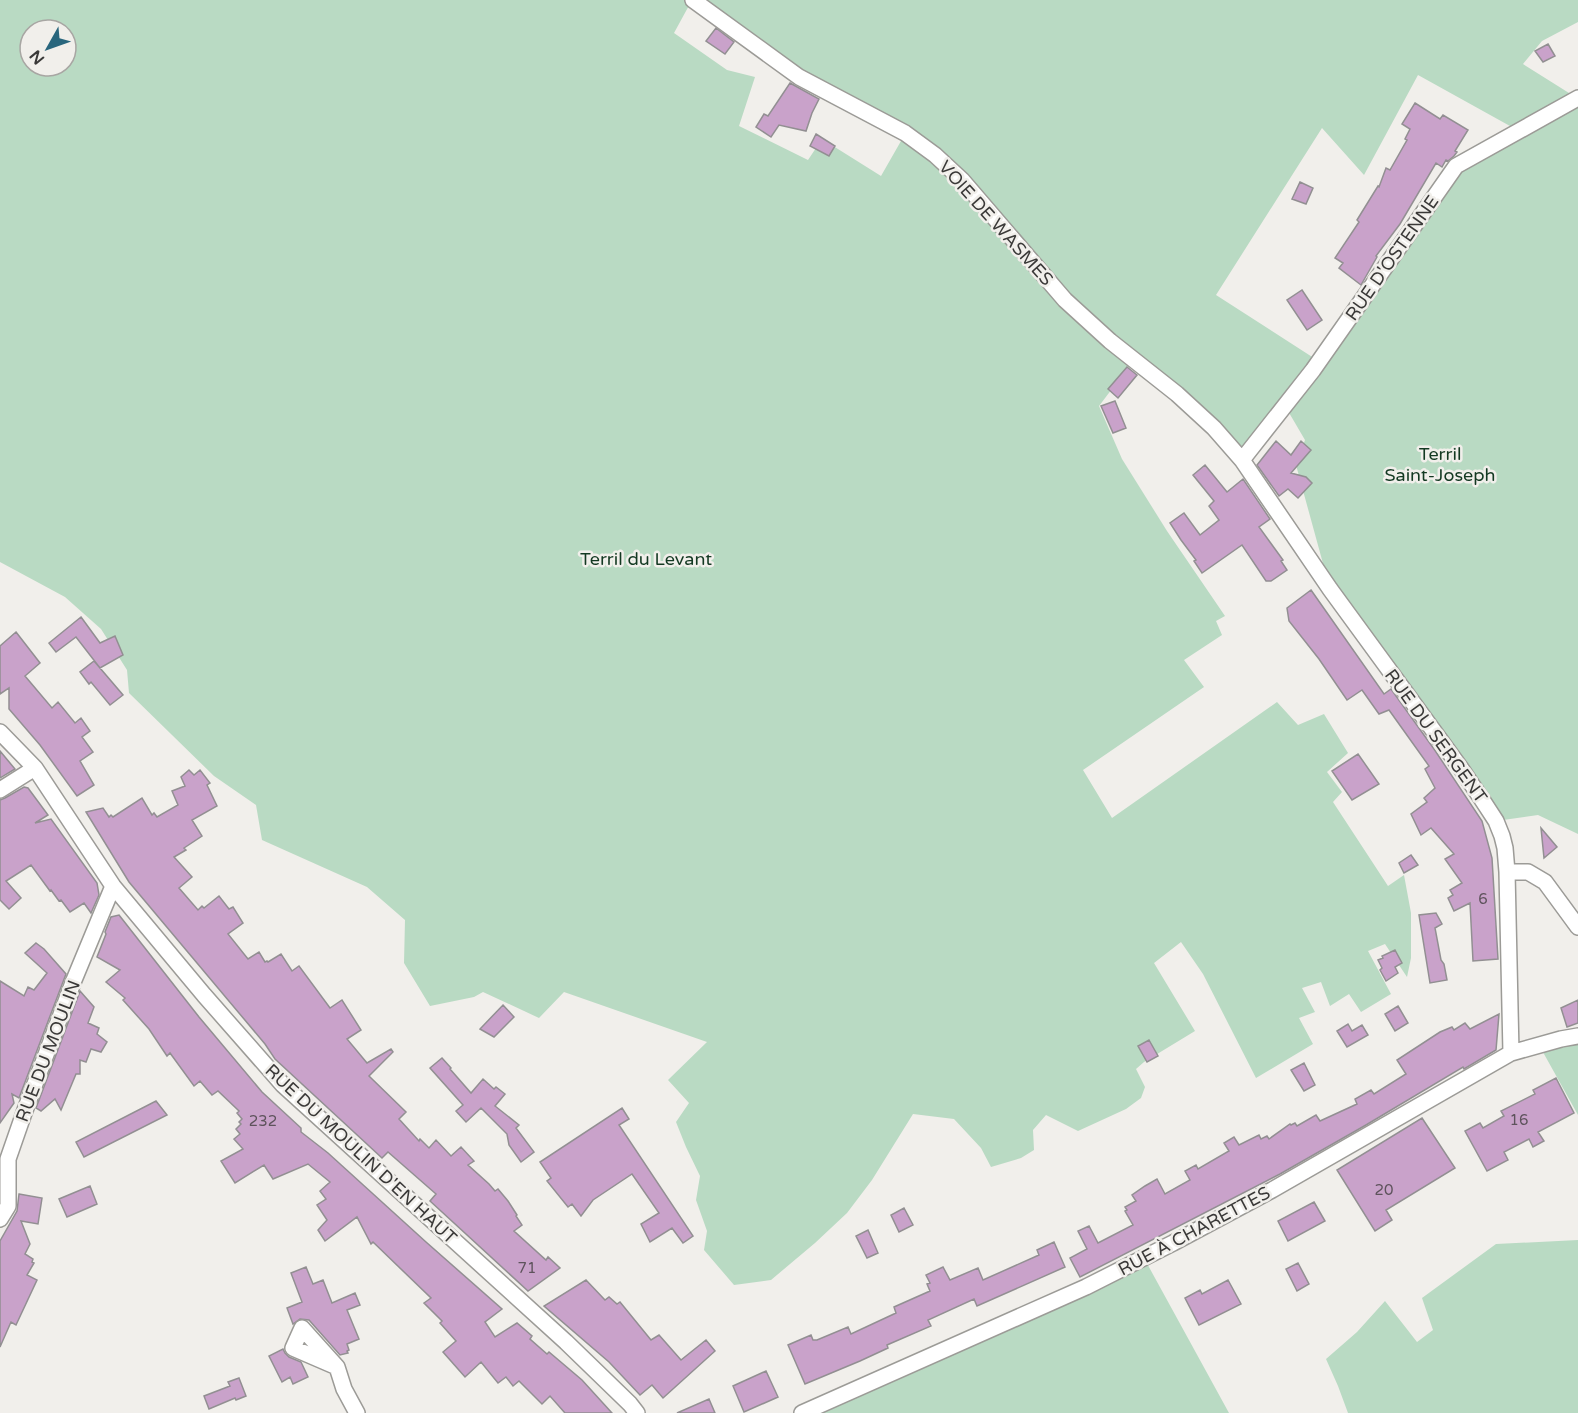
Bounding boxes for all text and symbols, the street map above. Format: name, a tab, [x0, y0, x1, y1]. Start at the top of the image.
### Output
north arrow	[18, 18, 78, 78]
text: N	[25, 46, 49, 68]
street label: VOIE DE WASMES	[934, 156, 1058, 290]
street label: RUE D'OSTENNE	[1341, 191, 1443, 325]
park label: Terril Saint-Joseph	[1384, 443, 1496, 486]
park label: Terril du Levant	[580, 548, 712, 570]
street label: RUE DU SERGENT	[1380, 665, 1492, 807]
house number: 6	[1478, 890, 1488, 908]
street label: RUE DU MOULIN	[11, 977, 85, 1125]
street label: RUE DU MOULIN D'EN HAUT	[261, 1059, 461, 1249]
house number: 16	[1510, 1111, 1528, 1129]
house number: 232	[249, 1112, 277, 1130]
house number: 20	[1375, 1181, 1393, 1199]
street label: RUE À CHARETTES	[1114, 1182, 1274, 1280]
house number: 71	[518, 1259, 536, 1277]

